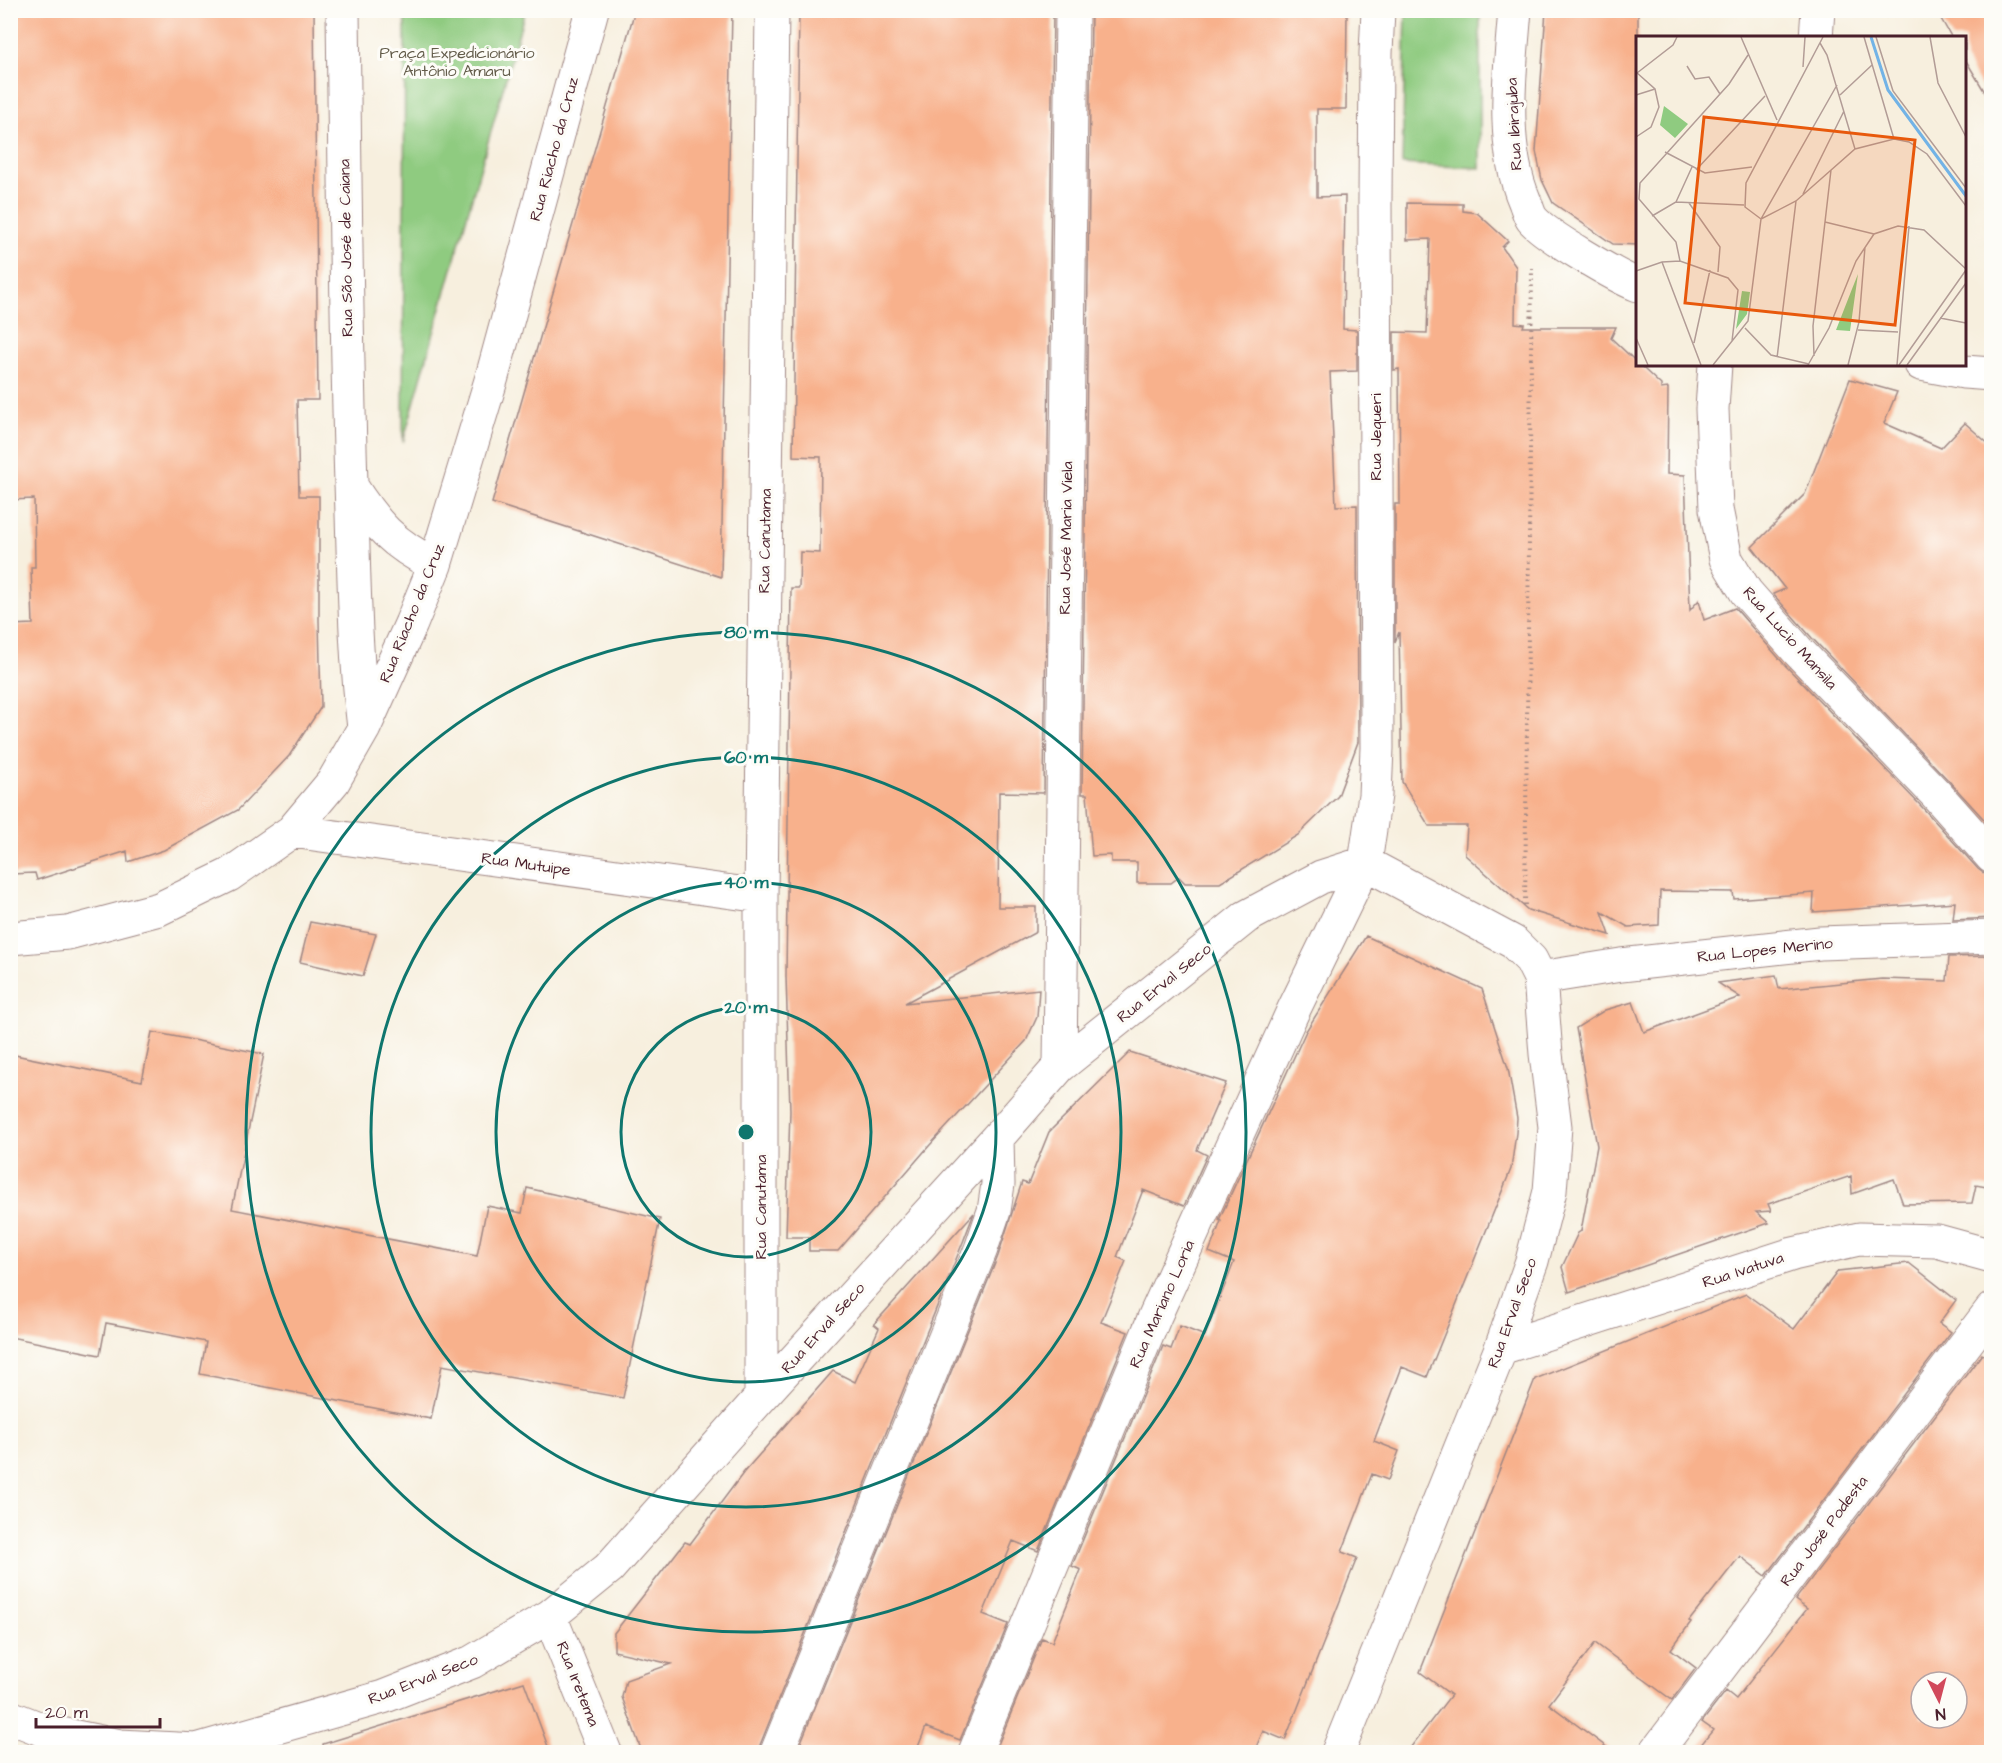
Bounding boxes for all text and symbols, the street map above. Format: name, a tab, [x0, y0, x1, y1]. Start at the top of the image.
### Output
inset map	[1636, 36, 1966, 366]
park label: Praça Expedicionário Antônio Amaru	[380, 42, 534, 82]
street label: Rua Riacho da Cruz	[524, 74, 584, 224]
street label: Rua Ibirajuba	[1501, 77, 1527, 171]
street label: Rua São José de Caiana	[333, 159, 359, 337]
street label: Rua Jequeri	[1365, 393, 1387, 481]
street label: Rua José Maria Viela	[1054, 461, 1078, 615]
street label: Rua Canutama	[753, 488, 777, 594]
street label: Rua Riacho da Cruz	[374, 540, 450, 686]
street label: Rua Lucio Mansila	[1738, 582, 1842, 694]
text: 80 m	[724, 620, 769, 645]
text: 60 m	[724, 745, 769, 770]
street label: Rua Mutuipe	[480, 847, 572, 881]
text: 40 m	[724, 870, 769, 895]
street label: Rua Lopes Merino	[1696, 932, 1834, 968]
street label: Rua Erval Seco	[1112, 938, 1216, 1028]
text: 20 m	[724, 995, 768, 1020]
centre of rings	[736, 1122, 756, 1142]
street label: Rua Canutama	[750, 1155, 772, 1259]
street label: Rua Mariano Loria	[1124, 1237, 1200, 1371]
street label: Rua Ivatuva	[1700, 1247, 1786, 1293]
street label: Rua Erval Seco	[1482, 1255, 1542, 1371]
street label: Rua Erval Seco	[776, 1278, 870, 1378]
street label: Rua José Podesta	[1775, 1471, 1873, 1591]
street label: Rua Iretema	[551, 1638, 605, 1730]
street label: Rua Erval Seco	[365, 1648, 481, 1710]
north arrow	[1909, 1670, 1969, 1730]
scale bar	[36, 1691, 160, 1729]
text: 20 m	[45, 1700, 88, 1725]
text: N	[1934, 1702, 1947, 1725]

